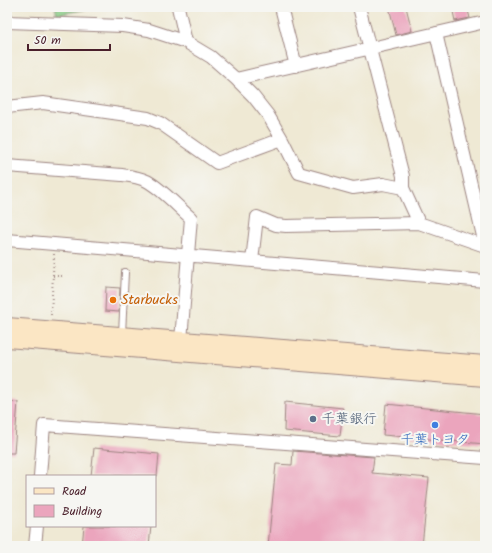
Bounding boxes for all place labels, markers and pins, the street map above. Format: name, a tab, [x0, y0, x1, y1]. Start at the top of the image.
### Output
place label: Starbucks	[121, 289, 178, 311]
marker: Starbucks	[108, 295, 118, 305]
place label: 千葉銀行	[321, 408, 377, 430]
marker: 千葉銀行	[308, 414, 318, 424]
marker: 千葉トヨタ	[430, 420, 440, 430]
place label: 千葉トヨタ	[400, 429, 470, 451]

